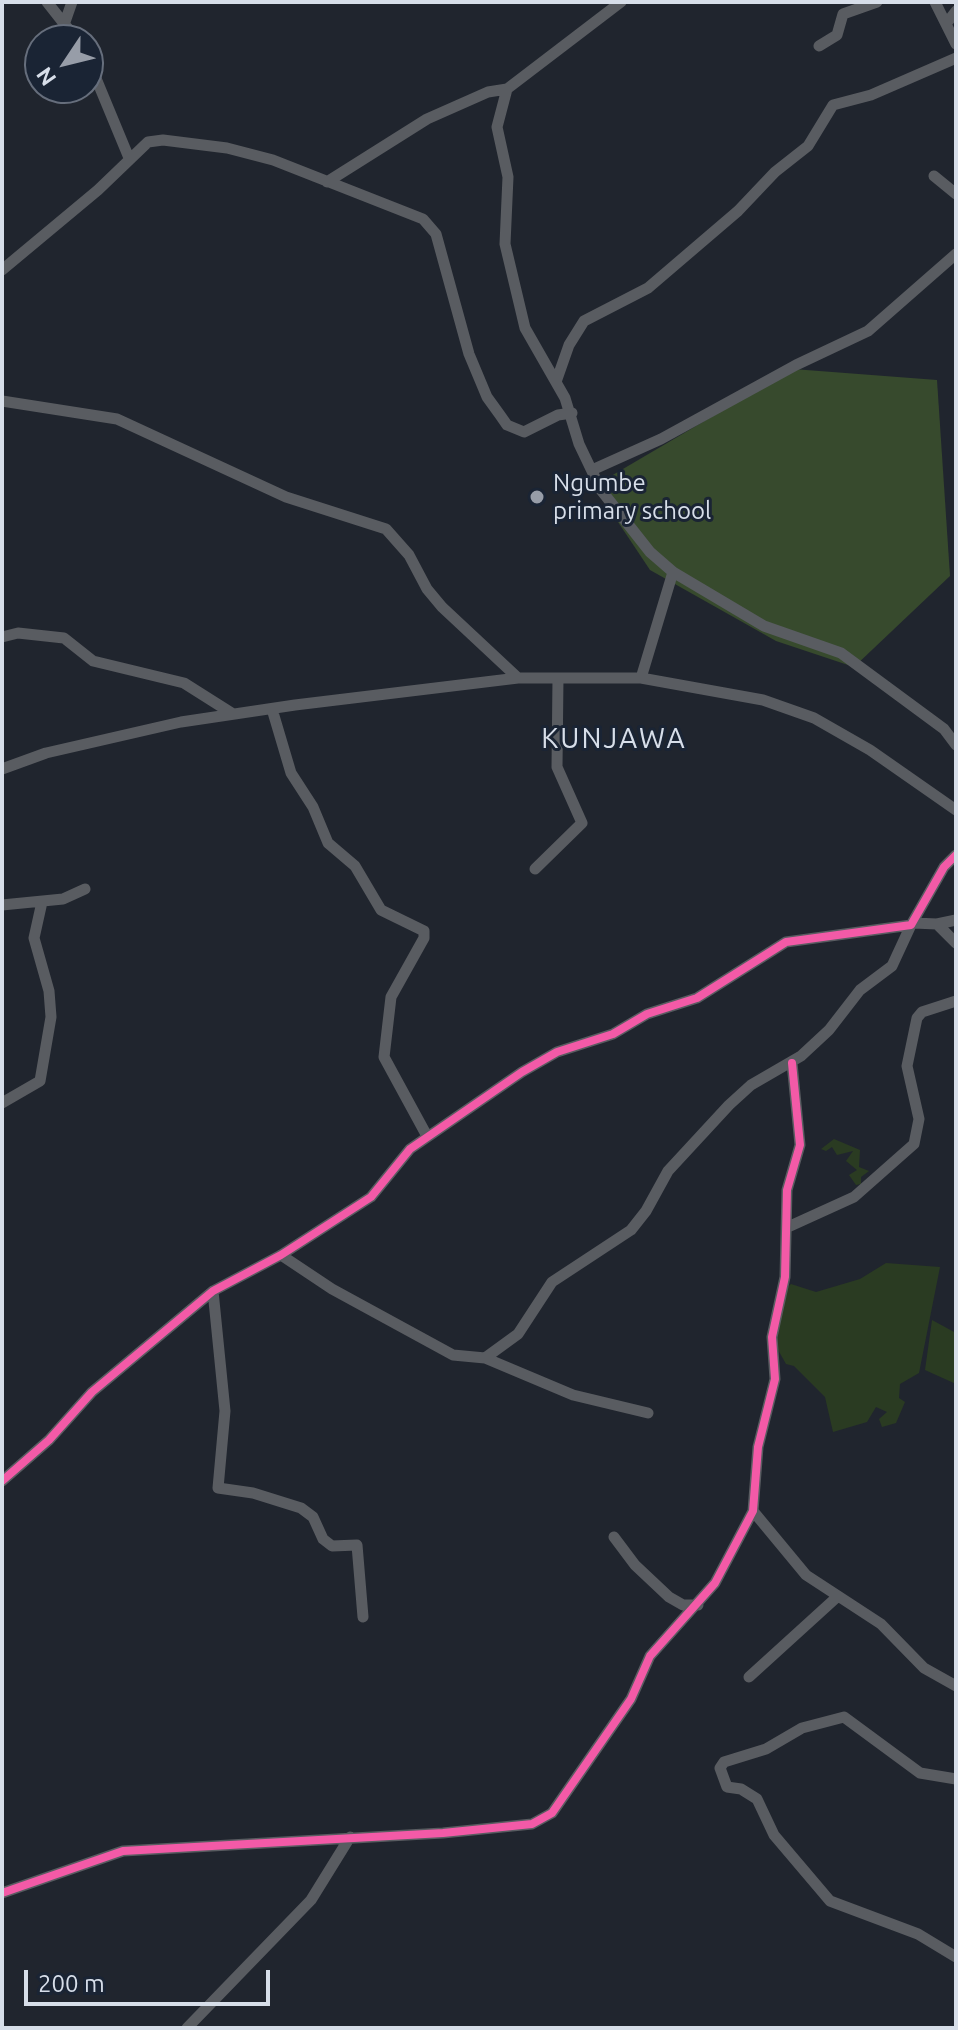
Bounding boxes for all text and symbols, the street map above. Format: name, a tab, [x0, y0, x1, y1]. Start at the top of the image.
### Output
north arrow	[24, 24, 104, 104]
text: N	[31, 63, 61, 91]
place label: Ngumbe primary school	[553, 469, 711, 525]
marker: Ngumbe primary school	[528, 488, 546, 506]
district label: KUNJAWA	[541, 722, 687, 756]
scale bar	[28, 1954, 274, 2004]
text: 200 m	[38, 1970, 105, 1997]

